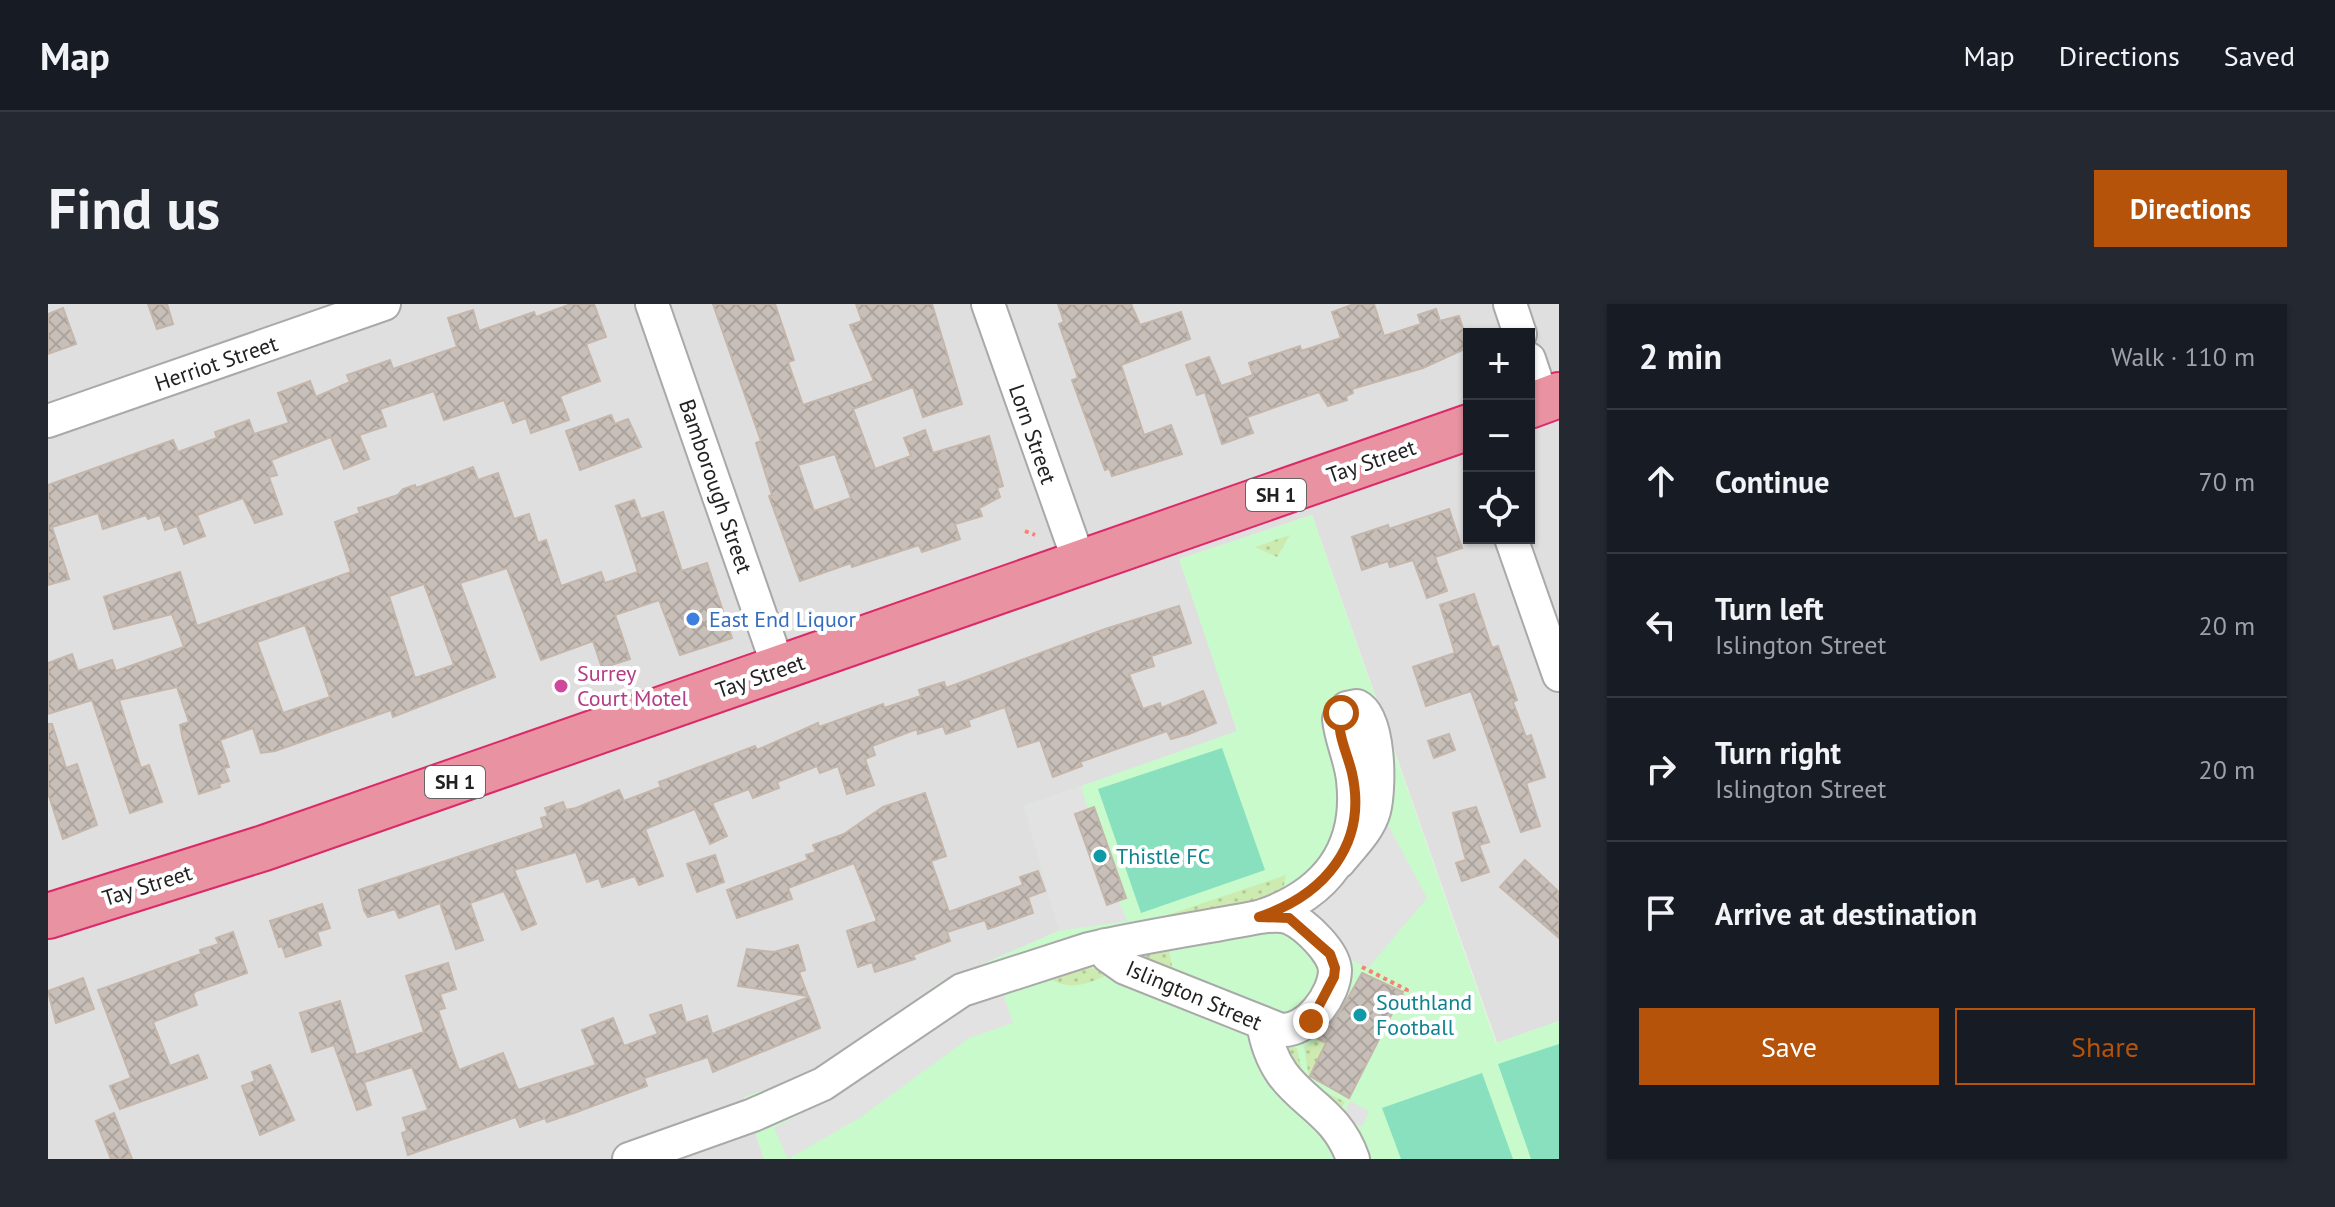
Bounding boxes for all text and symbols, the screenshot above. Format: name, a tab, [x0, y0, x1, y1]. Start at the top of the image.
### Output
text: Map	[40, 31, 110, 80]
text: Map	[1964, 37, 2015, 74]
text: Directions	[2059, 37, 2180, 74]
text: Saved	[2224, 37, 2295, 74]
button: Directions	[2094, 170, 2287, 247]
text: Find us	[48, 172, 220, 244]
map controls	[1463, 328, 1535, 544]
button: +	[1463, 328, 1535, 400]
street label: Herriot Street	[151, 329, 282, 397]
text: 2 min	[1639, 334, 1722, 378]
text: Walk · 110 m	[2111, 340, 2255, 373]
street label: Lorn Street	[1003, 381, 1063, 488]
street label: Bamborough Street	[673, 395, 759, 577]
button: −	[1463, 400, 1535, 472]
street label: Tay Street	[1323, 433, 1420, 489]
icon: ahead	[1639, 459, 1683, 503]
text: Continue	[1715, 462, 1829, 501]
text: 70 m	[2199, 465, 2255, 498]
button: locate	[1463, 472, 1535, 544]
road number: SH 1	[1246, 479, 1306, 511]
text: Turn left	[1715, 589, 1823, 628]
icon: left	[1639, 603, 1683, 647]
place label: East End Liquor	[709, 605, 857, 633]
text: 20 m	[2199, 609, 2255, 642]
marker: East End Liquor	[684, 610, 702, 628]
text: Islington Street	[1715, 628, 1886, 661]
street label: Tay Street	[712, 648, 809, 704]
place label: Surrey Court Motel	[577, 659, 689, 712]
marker: Surrey Court Motel	[552, 677, 570, 695]
route start	[1323, 695, 1359, 731]
text: Turn right	[1715, 733, 1841, 772]
icon: right	[1639, 747, 1683, 791]
text: 20 m	[2199, 753, 2255, 786]
road number: SH 1	[425, 766, 485, 798]
text: Islington Street	[1715, 772, 1886, 805]
place label: Thistle FC	[1116, 842, 1210, 870]
marker: Thistle FC	[1091, 847, 1109, 865]
street label: Tay Street	[99, 858, 196, 912]
icon: arrive	[1639, 891, 1683, 935]
text: Arrive at destination	[1715, 894, 1977, 933]
street label: Islington Street	[1122, 954, 1267, 1036]
place label: Southland Football	[1376, 988, 1472, 1041]
route end	[1293, 1003, 1329, 1039]
marker: Southland Football	[1351, 1006, 1369, 1024]
button: Save	[1639, 1008, 1939, 1085]
button: Share	[1955, 1008, 2255, 1085]

